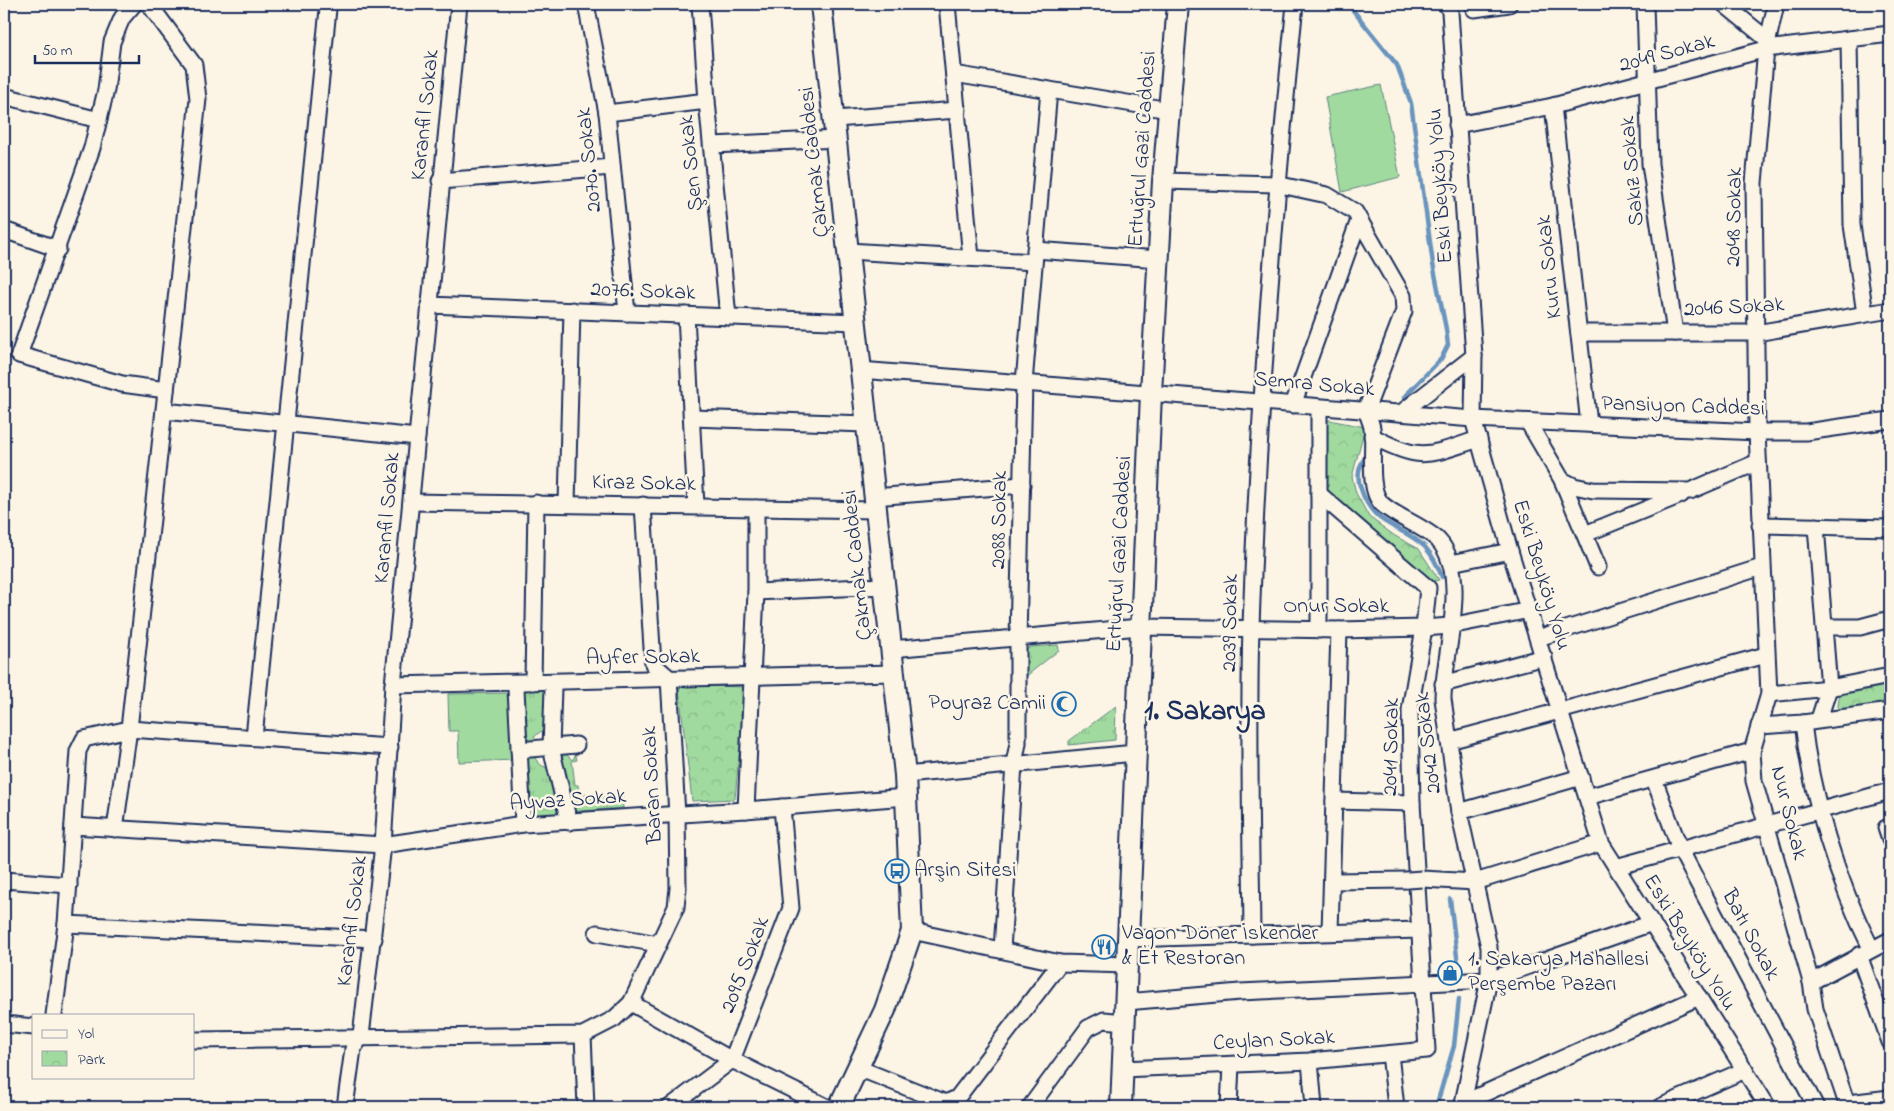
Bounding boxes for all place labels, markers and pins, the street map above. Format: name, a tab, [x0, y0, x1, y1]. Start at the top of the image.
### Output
place label: Poyraz Camii	[929, 688, 1046, 721]
mosque icon: Poyraz Camii	[1051, 691, 1077, 717]
place label: Arşin Sitesi	[914, 855, 1016, 887]
bus stop icon: Arşin Sitesi	[884, 858, 910, 884]
place label: Vagon Döner İskender & Et Restoran	[1121, 918, 1318, 975]
restaurant icon: Vagon Döner İskender & Et Restoran	[1091, 934, 1117, 960]
place label: 1. Sakarya Mahallesi Perşembe Pazarı	[1468, 944, 1649, 1001]
shop icon: 1. Sakarya Mahallesi Perşembe Pazarı	[1437, 960, 1463, 986]

